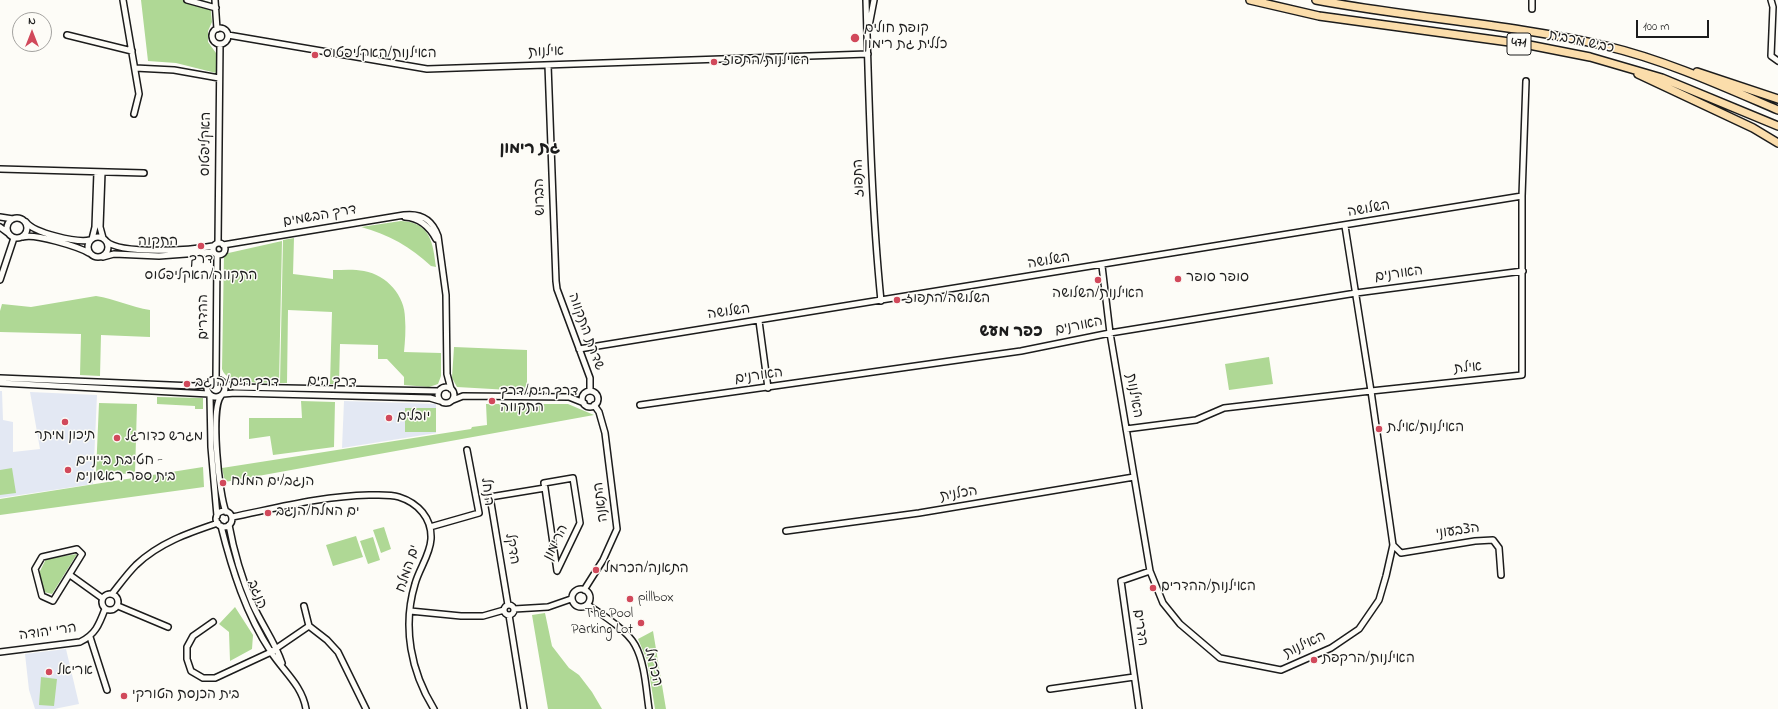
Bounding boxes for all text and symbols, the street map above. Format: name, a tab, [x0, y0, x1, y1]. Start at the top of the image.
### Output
north arrow	[12, 12, 52, 52]
scale bar	[1638, 12, 1711, 38]
text: N	[28, 13, 36, 29]
text: 100 m	[1643, 18, 1670, 36]
place label: קופת חולים כללית גת רימון	[864, 22, 947, 54]
street label: כביש מכבית	[1547, 28, 1615, 58]
marker: קופת חולים כללית גת רימון	[849, 32, 861, 44]
road number: 471	[1507, 33, 1531, 55]
street label: אילנות	[528, 44, 564, 62]
place label: האילנות/האקליפטוס	[323, 47, 437, 63]
marker: האילנות/האקליפטוס	[310, 50, 320, 60]
place label: האילנות/התפוז	[722, 54, 809, 70]
marker: האילנות/התפוז	[709, 57, 719, 67]
street label: האקליפטוס	[198, 112, 216, 176]
district label: גת רימון	[500, 140, 560, 160]
street label: התפוז	[851, 159, 869, 197]
street label: הברוש	[532, 178, 550, 216]
street label: השלושה	[1346, 198, 1392, 222]
street label: דרך הבשמים	[282, 202, 358, 232]
street label: התקוה	[138, 235, 178, 251]
marker: דרך התקווה/האקליפטוס	[196, 241, 206, 251]
street label: השלושה	[1027, 250, 1071, 274]
place label: דרך התקווה/האקליפטוס	[145, 253, 257, 286]
street label: האורנים	[1374, 263, 1424, 287]
place label: סופר סופר	[1186, 271, 1249, 287]
marker: סופר סופר	[1173, 274, 1183, 284]
marker: האילנות/השלושה	[1093, 275, 1103, 285]
place label: האילנות/השלושה	[1052, 287, 1144, 303]
street label: שדרת התקווה	[563, 291, 607, 373]
place label: השלושה/התפוז	[905, 292, 990, 308]
street label: ההדרים	[197, 294, 213, 340]
marker: השלושה/התפוז	[892, 295, 902, 305]
street label: השלושה	[707, 302, 751, 324]
street label: האורנים	[1054, 314, 1104, 340]
district label: כפר מעש	[979, 323, 1043, 343]
street label: אילת	[1453, 359, 1483, 379]
street label: האורנים	[734, 365, 784, 389]
street label: האילנות	[1121, 372, 1145, 420]
street label: דרך הים	[307, 374, 357, 392]
place label: דרך הים/הנגב	[195, 376, 279, 392]
marker: דרך הים/הנגב	[182, 379, 192, 389]
place label: דרך הים/דרך התקווה	[500, 385, 578, 418]
marker: דרך הים/דרך התקווה	[487, 396, 497, 406]
place label: יובלים	[397, 410, 430, 426]
marker: יובלים	[384, 413, 394, 423]
marker: תיכון מיתר	[60, 417, 70, 427]
place label: האילנות/אילת	[1387, 421, 1464, 437]
marker: האילנות/אילת	[1374, 424, 1384, 434]
place label: תיכון מיתר	[35, 429, 95, 445]
place label: מגרש כדורגל	[125, 430, 203, 446]
marker: מגרש כדורגל	[112, 433, 122, 443]
place label: חטיבת בייניים - בית ספר ראשונים	[76, 454, 176, 486]
marker: חטיבת בייניים - בית ספר ראשונים	[63, 465, 73, 475]
place label: הנגב/ים המלח	[231, 475, 314, 491]
street label: הנחל	[476, 477, 496, 507]
marker: הנגב/ים המלח	[218, 478, 228, 488]
street label: התאנה	[591, 481, 613, 523]
street label: הכלנית	[939, 484, 979, 506]
place label: ים המלח/הנגב	[276, 505, 359, 521]
marker: ים המלח/הנגב	[263, 508, 273, 518]
street label: הצבעוני	[1435, 521, 1481, 543]
street label: הרימון	[541, 522, 573, 564]
street label: הדקל	[500, 532, 522, 566]
street label: ים המלח	[393, 543, 425, 595]
place label: התאנה/הכרמל	[604, 562, 689, 578]
marker: התאנה/הכרמל	[591, 565, 601, 575]
street label: הנגב	[242, 578, 270, 612]
place label: האילנות/ההדרים	[1161, 580, 1256, 596]
marker: האילנות/ההדרים	[1148, 583, 1158, 593]
place label: pillbox	[638, 591, 674, 607]
marker: pillbox	[625, 594, 635, 604]
place label: The Pool Parking Lot	[571, 607, 633, 640]
street label: הדרים	[1128, 609, 1150, 647]
marker: The Pool Parking Lot	[636, 618, 646, 628]
street label: הרי יהודה	[18, 621, 78, 645]
street label: האילנות	[1281, 629, 1329, 663]
street label: הכרמל	[639, 646, 665, 688]
place label: האילנות/הרקפת	[1322, 652, 1415, 668]
marker: האילנות/הרקפת	[1309, 655, 1319, 665]
place label: אריאל	[57, 664, 93, 680]
marker: אריאל	[44, 667, 54, 677]
place label: בית הכנסת הטורקי	[132, 688, 239, 704]
marker: בית הכנסת הטורקי	[119, 691, 129, 701]

